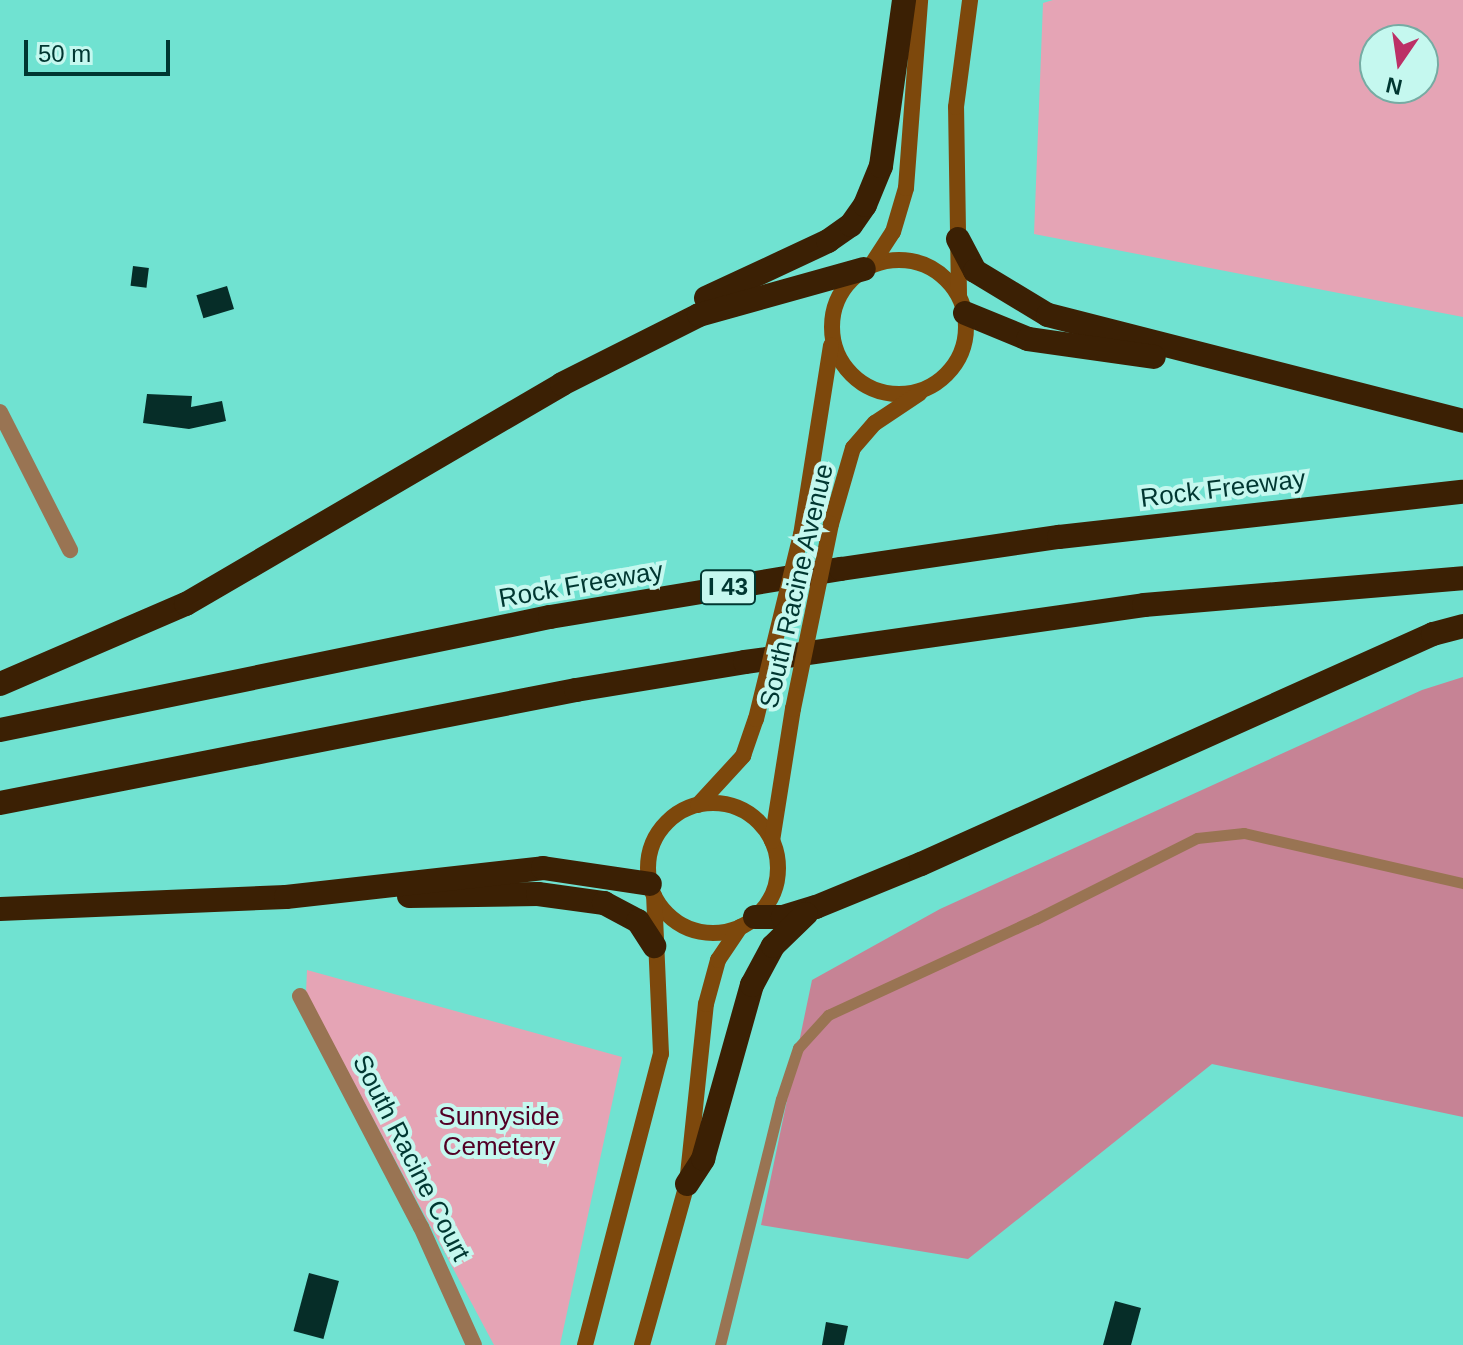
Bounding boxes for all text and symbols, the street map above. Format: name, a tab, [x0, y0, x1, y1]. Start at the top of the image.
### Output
scale bar	[28, 24, 174, 74]
north arrow	[1359, 24, 1439, 104]
text: 50 m	[38, 40, 91, 67]
text: N	[1383, 72, 1404, 100]
street label: South Racine Avenue	[754, 460, 840, 712]
street label: Rock Freeway	[1139, 463, 1307, 515]
street label: Rock Freeway	[496, 555, 666, 615]
road number: I 43	[698, 567, 758, 607]
street label: South Racine Court	[346, 1050, 476, 1266]
park label: Sunnyside Cemetery	[438, 1101, 560, 1162]

